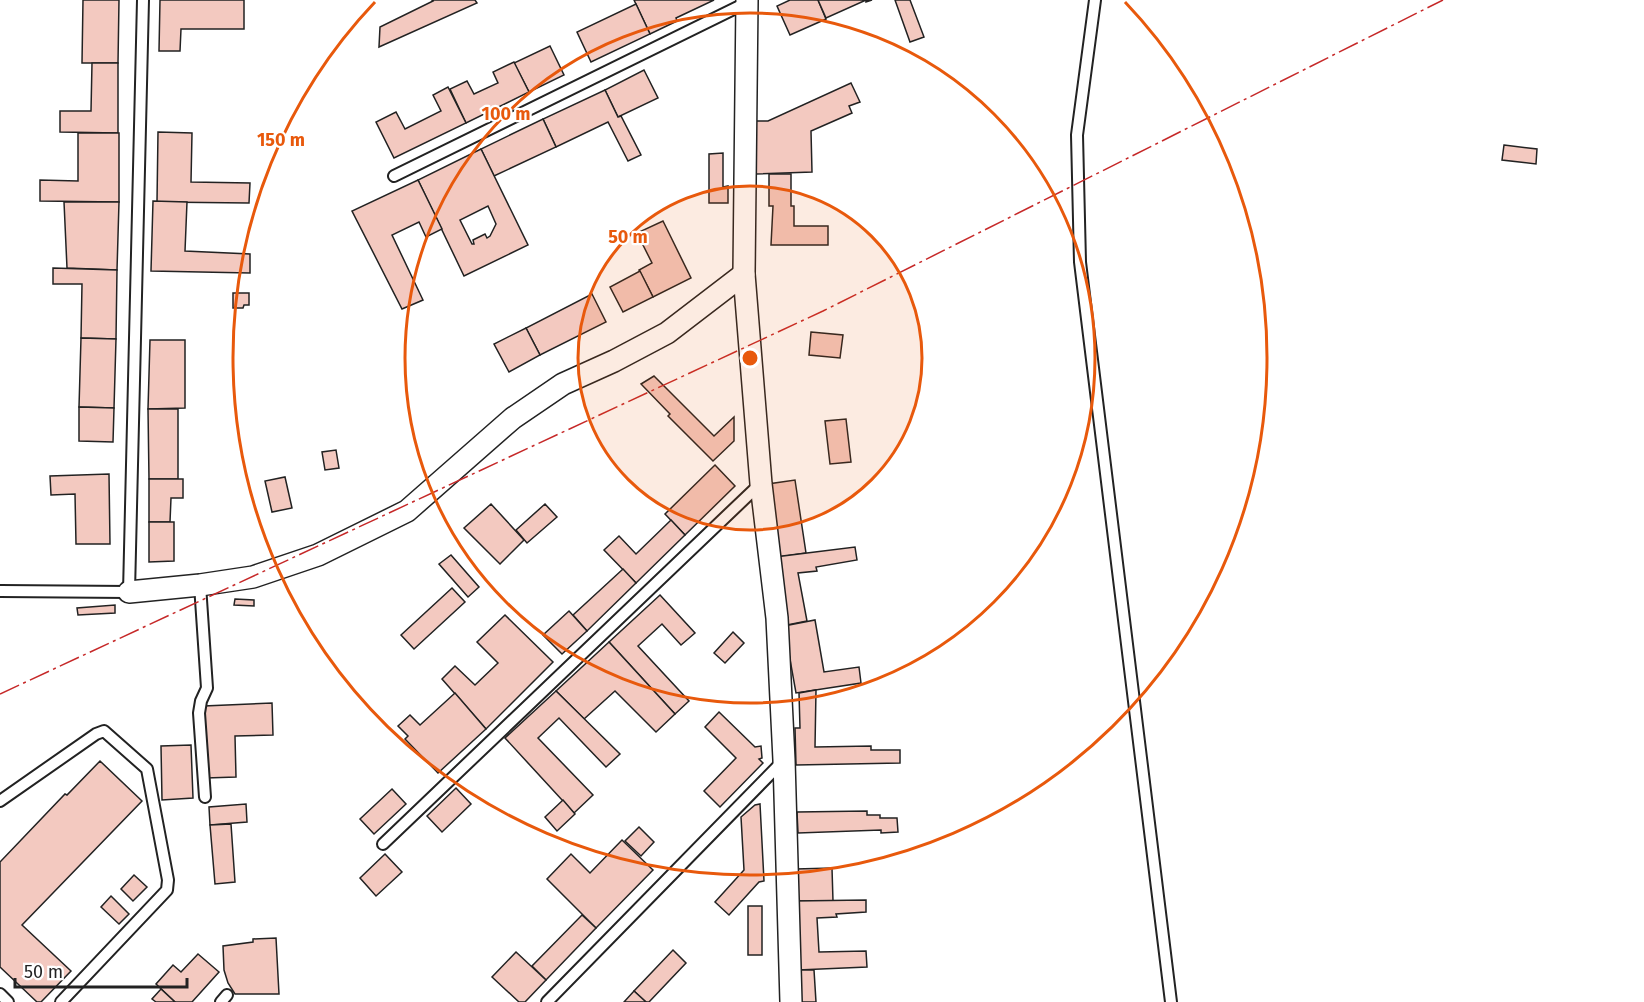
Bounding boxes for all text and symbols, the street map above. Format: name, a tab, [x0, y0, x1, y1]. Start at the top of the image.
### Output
text: 100 m	[482, 103, 530, 125]
text: 150 m	[257, 129, 305, 151]
text: 50 m	[608, 226, 648, 248]
centre of rings	[740, 348, 760, 368]
scale bar	[15, 951, 188, 989]
text: 50 m	[24, 961, 63, 983]

